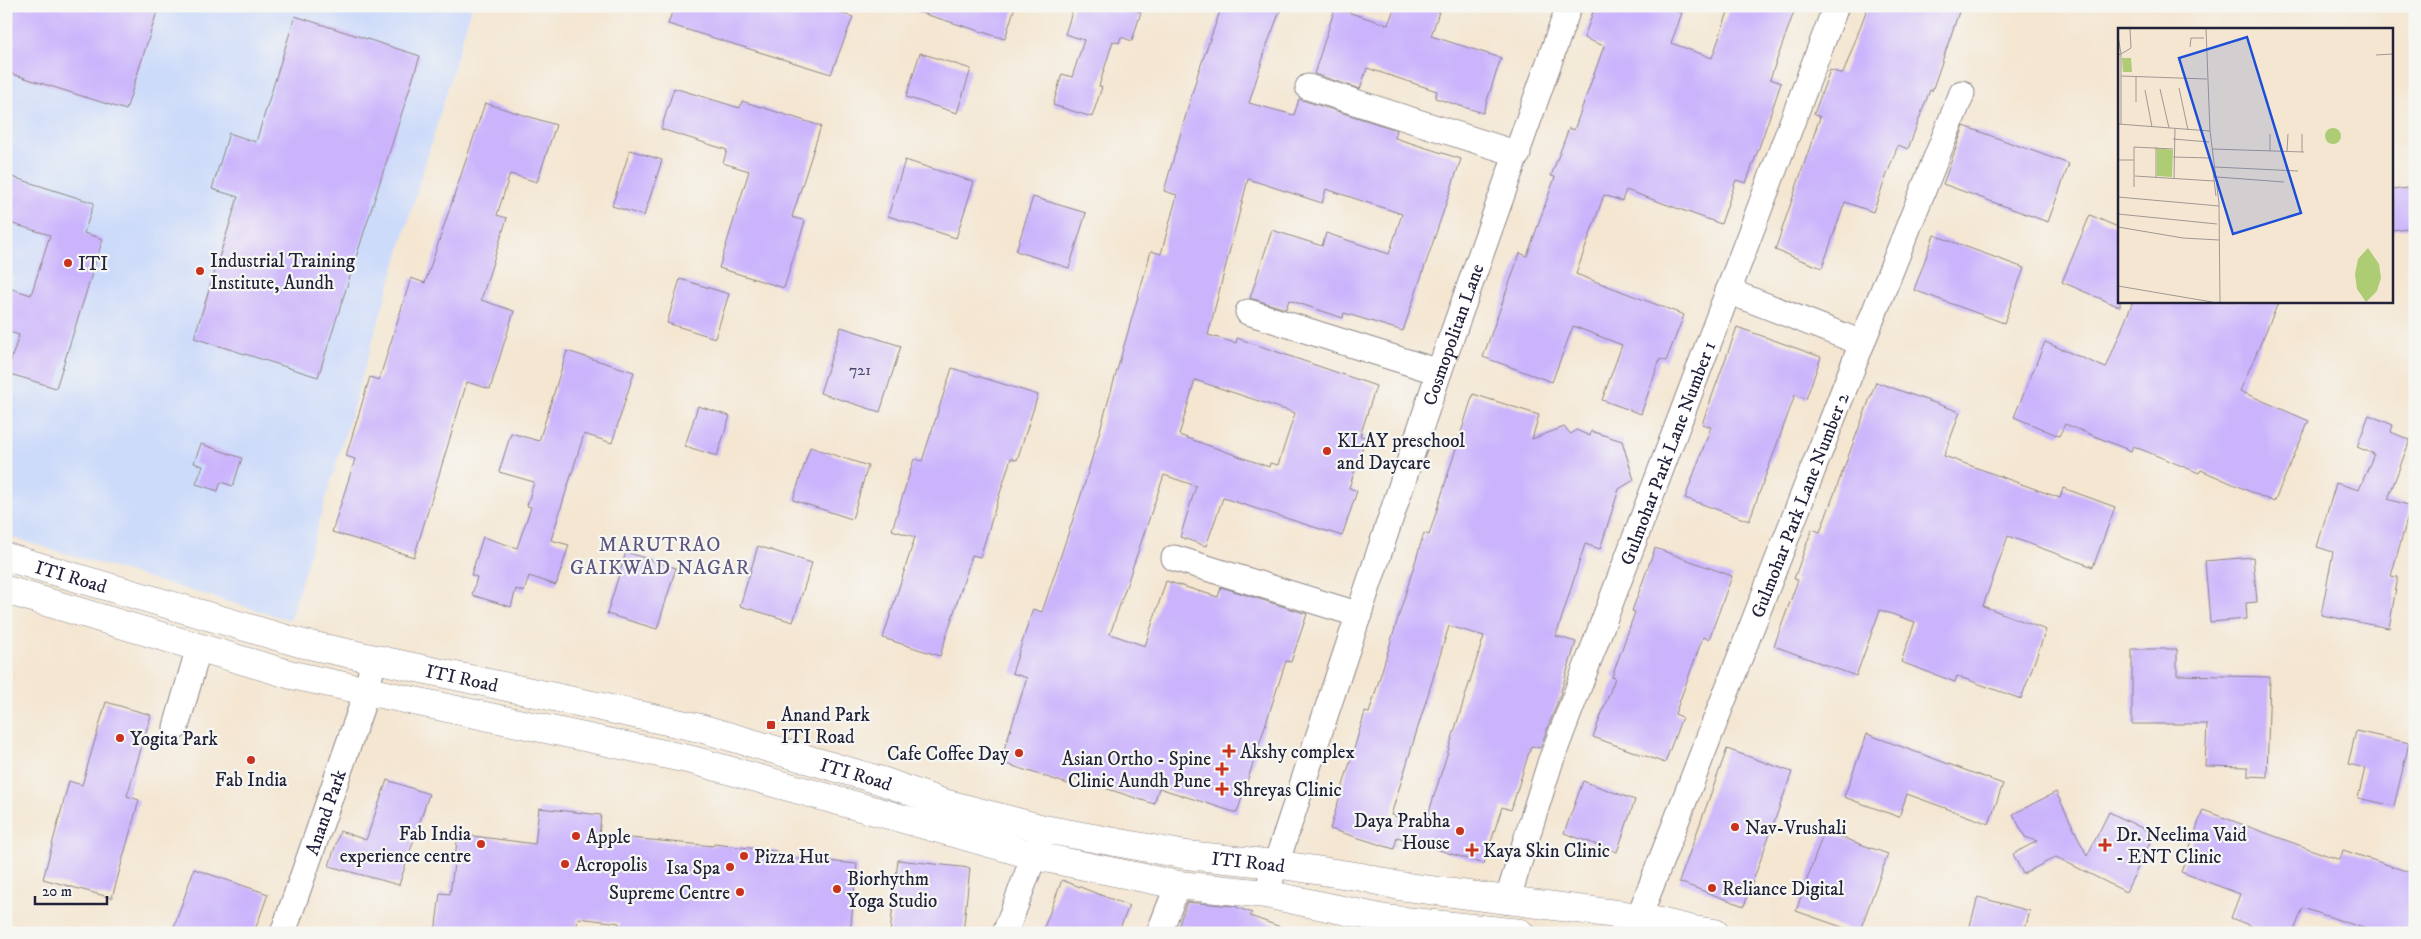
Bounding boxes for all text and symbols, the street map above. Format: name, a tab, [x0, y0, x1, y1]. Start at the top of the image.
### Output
inset map	[2118, 28, 2394, 302]
place label: Industrial Training Institute, Aundh	[210, 250, 356, 295]
place label: ITI	[78, 253, 108, 276]
marker: ITI	[62, 257, 74, 269]
street label: Cosmopolitan Lane	[1419, 261, 1490, 409]
marker: Industrial Training Institute, Aundh	[194, 265, 206, 277]
street label: Gulmohar Park Lane Number 1	[1616, 338, 1721, 569]
house number: 721	[849, 360, 871, 380]
street label: Gulmohar Park Lane Number 2	[1746, 389, 1855, 622]
place label: KLAY preschool and Daycare	[1337, 430, 1465, 475]
marker: KLAY preschool and Daycare	[1321, 445, 1333, 457]
district label: MARUTRAO GAIKWAD NAGAR	[570, 533, 750, 581]
street label: ITI Road	[32, 556, 110, 599]
street label: ITI Road	[423, 660, 501, 698]
place label: Anand Park ITI Road	[781, 704, 871, 749]
marker: Anand Park ITI Road	[765, 719, 777, 731]
place label: Yogita Park	[130, 728, 218, 751]
marker: Yogita Park	[114, 732, 126, 744]
place label: Akshy complex	[1240, 741, 1355, 764]
place label: Cafe Coffee Day	[887, 743, 1010, 766]
marker: Akshy complex	[1222, 744, 1236, 758]
marker: Cafe Coffee Day	[1013, 747, 1025, 759]
place label: Asian Ortho - Spine Clinic Aundh Pune	[1062, 748, 1211, 793]
marker: Fab India	[245, 754, 257, 766]
street label: ITI Road	[817, 754, 895, 797]
marker: Asian Ortho - Spine Clinic Aundh Pune	[1215, 762, 1229, 776]
street label: Anand Park	[301, 766, 352, 858]
place label: Fab India	[215, 769, 287, 792]
place label: Shreyas Clinic	[1233, 779, 1342, 802]
marker: Shreyas Clinic	[1215, 782, 1229, 796]
place label: Daya Prabha House	[1354, 810, 1450, 855]
place label: Nav-Vrushali	[1745, 817, 1847, 840]
marker: Nav-Vrushali	[1729, 821, 1741, 833]
place label: Fab India experience centre	[340, 823, 471, 868]
place label: Dr. Neelima Vaid - ENT Clinic	[2116, 824, 2247, 869]
marker: Daya Prabha House	[1454, 825, 1466, 837]
place label: Apple	[586, 826, 631, 849]
marker: Apple	[570, 830, 582, 842]
marker: Fab India experience centre	[475, 838, 487, 850]
marker: Dr. Neelima Vaid - ENT Clinic	[2098, 838, 2112, 852]
place label: Kaya Skin Clinic	[1483, 840, 1610, 863]
marker: Kaya Skin Clinic	[1465, 843, 1479, 857]
place label: Pizza Hut	[754, 846, 829, 869]
street label: ITI Road	[1210, 848, 1287, 878]
marker: Pizza Hut	[738, 850, 750, 862]
place label: Acropolis	[575, 854, 647, 877]
place label: Isa Spa	[666, 857, 720, 880]
marker: Acropolis	[559, 858, 571, 870]
marker: Isa Spa	[724, 861, 736, 873]
place label: Biorhythm Yoga Studio	[847, 868, 937, 913]
scale bar	[35, 874, 108, 906]
place label: Reliance Digital	[1722, 878, 1844, 901]
text: 20 m	[42, 882, 72, 901]
place label: Supreme Centre	[609, 882, 730, 905]
marker: Reliance Digital	[1706, 882, 1718, 894]
marker: Biorhythm Yoga Studio	[831, 883, 843, 895]
marker: Supreme Centre	[734, 886, 746, 898]

